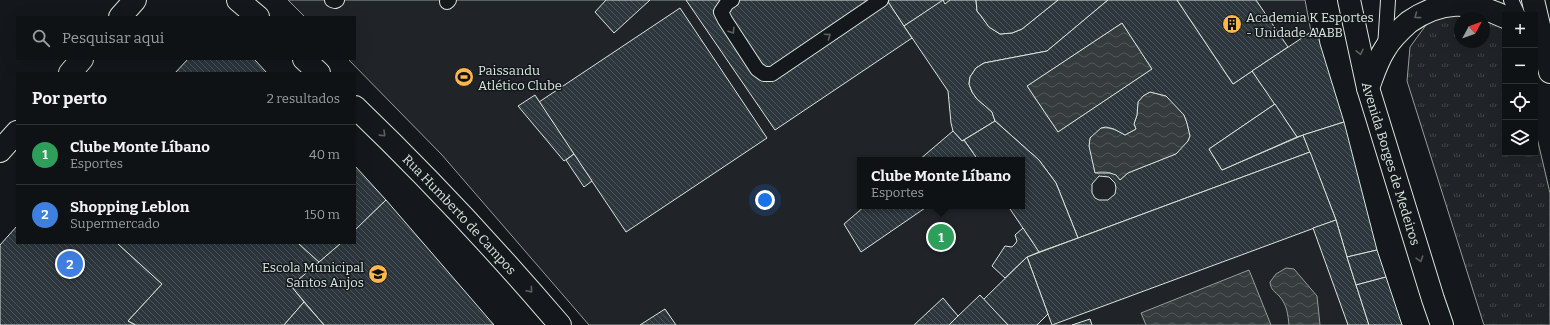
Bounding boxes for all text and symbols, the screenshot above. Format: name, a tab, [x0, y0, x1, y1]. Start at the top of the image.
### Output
place label: Academia K Esportes - Unidade AABB	[1246, 10, 1374, 40]
one-way arrow	[1414, 11, 1421, 18]
north arrow	[1454, 12, 1490, 48]
map controls	[1502, 12, 1538, 156]
button: +	[1502, 12, 1538, 48]
building icon: Academia K Esportes - Unidade AABB	[1221, 13, 1243, 35]
search box	[16, 16, 356, 60]
icon: search	[30, 27, 52, 49]
one-way arrow	[727, 27, 735, 34]
text: Pesquisar aqui	[62, 29, 164, 47]
one-way arrow	[824, 34, 831, 41]
button: −	[1502, 48, 1538, 84]
one-way arrow	[1355, 49, 1363, 55]
place label: Paissandu Atlético Clube	[478, 63, 562, 93]
sports icon: Paissandu Atlético Clube	[453, 66, 475, 88]
street label: Avenida Borges de Medeiros	[1359, 81, 1423, 247]
button: locate	[1502, 84, 1538, 120]
text: Por perto	[32, 88, 107, 109]
text: 2 resultados	[267, 91, 340, 106]
button: layers	[1502, 120, 1538, 156]
one-way arrow	[378, 129, 386, 137]
text: Clube Monte Líbano	[70, 138, 210, 156]
text: 1	[42, 147, 48, 162]
text: 40 m	[309, 147, 340, 162]
street label: Rua Humberto de Campos	[400, 152, 519, 278]
text: Esportes	[70, 156, 123, 171]
popup	[857, 157, 1025, 209]
text: Clube Monte Líbano	[871, 167, 1011, 185]
text: Esportes	[871, 185, 924, 200]
your location	[755, 190, 775, 210]
text: Shopping Leblon	[70, 198, 189, 216]
text: 2	[41, 207, 49, 222]
text: 150 m	[304, 207, 340, 222]
text: Supermercado	[70, 216, 160, 231]
pin: 1	[928, 222, 954, 252]
pin: 2	[57, 249, 83, 279]
one-way arrow	[1415, 256, 1424, 263]
place label: Escola Municipal Santos Anjos	[262, 260, 364, 290]
school or university icon: Escola Municipal Santos Anjos	[367, 263, 389, 285]
one-way arrow	[525, 285, 532, 293]

